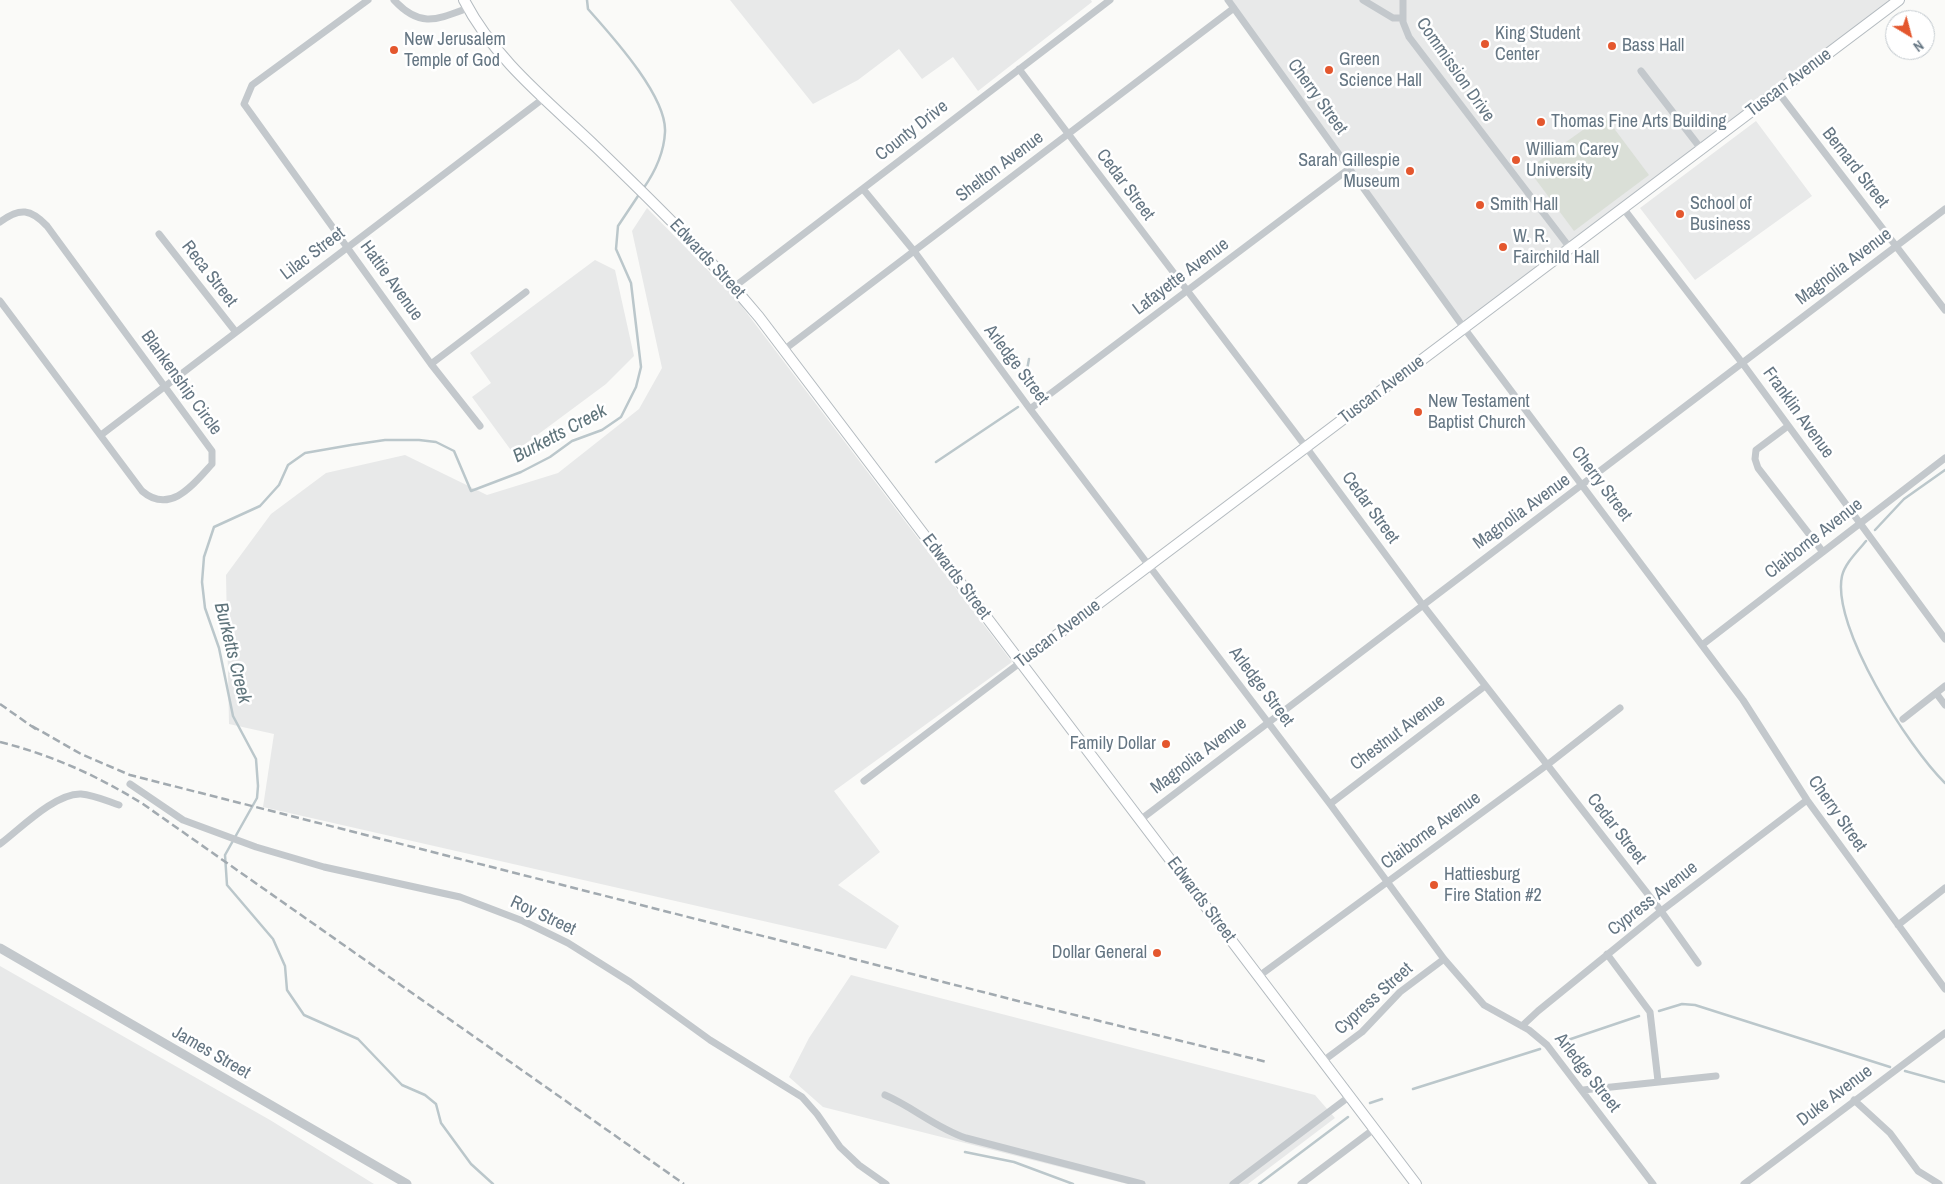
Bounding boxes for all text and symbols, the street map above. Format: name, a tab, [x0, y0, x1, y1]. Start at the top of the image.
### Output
north arrow	[1885, 10, 1935, 60]
street label: Commission Drive	[1411, 14, 1499, 126]
place label: King Student Center	[1495, 23, 1580, 66]
place label: New Jerusalem Temple of God	[404, 29, 506, 72]
place label: Bass Hall	[1622, 35, 1684, 57]
text: N	[1910, 36, 1927, 56]
marker: King Student Center	[1479, 38, 1491, 50]
marker: Bass Hall	[1606, 40, 1618, 52]
marker: New Jerusalem Temple of God	[388, 44, 400, 56]
street label: Tuscan Avenue	[1742, 44, 1836, 122]
place label: Green Science Hall	[1339, 49, 1422, 92]
street label: Cherry Street	[1282, 55, 1352, 139]
marker: Green Science Hall	[1323, 64, 1335, 76]
street label: County Drive	[871, 96, 953, 166]
place label: Thomas Fine Arts Building	[1551, 111, 1727, 133]
marker: Thomas Fine Arts Building	[1535, 116, 1547, 128]
street label: Bernard Street	[1817, 124, 1893, 212]
street label: Shelton Avenue	[952, 127, 1048, 207]
place label: William Carey University	[1526, 139, 1619, 182]
street label: Cedar Street	[1091, 145, 1159, 225]
place label: Sarah Gillespie Museum	[1298, 150, 1400, 192]
marker: William Carey University	[1510, 154, 1522, 166]
marker: Sarah Gillespie Museum	[1404, 165, 1416, 177]
place label: School of Business	[1690, 193, 1752, 235]
place label: Smith Hall	[1490, 194, 1558, 216]
marker: Smith Hall	[1474, 199, 1486, 211]
marker: School of Business	[1674, 208, 1686, 220]
street label: Edwards Street	[665, 215, 749, 303]
street label: Lilac Street	[277, 223, 349, 285]
street label: Magnolia Avenue	[1792, 224, 1896, 310]
place label: W. R. Fairchild Hall	[1513, 226, 1599, 268]
street label: Lafayette Avenue	[1129, 234, 1233, 320]
street label: Reca Street	[176, 237, 242, 311]
street label: Hattie Avenue	[355, 237, 427, 325]
marker: W. R. Fairchild Hall	[1497, 241, 1509, 253]
street label: Arledge Street	[979, 321, 1053, 409]
street label: Blankenship Circle	[136, 327, 226, 439]
street label: Tuscan Avenue	[1335, 351, 1429, 429]
street label: Franklin Avenue	[1758, 363, 1838, 463]
place label: New Testament Baptist Church	[1428, 391, 1530, 434]
water label: Burketts Creek	[509, 400, 611, 468]
marker: New Testament Baptist Church	[1412, 406, 1424, 418]
street label: Cherry Street	[1566, 442, 1636, 526]
street label: Cedar Street	[1337, 468, 1403, 548]
street label: Magnolia Avenue	[1469, 470, 1575, 554]
street label: Claiborne Avenue	[1761, 494, 1867, 584]
street label: Edwards Street	[917, 530, 995, 624]
street label: Tuscan Avenue	[1011, 595, 1105, 673]
water label: Burketts Creek	[208, 600, 256, 706]
street label: Arledge Street	[1224, 643, 1298, 731]
street label: Chestnut Avenue	[1346, 690, 1450, 776]
street label: Magnolia Avenue	[1147, 713, 1251, 799]
place label: Family Dollar	[1070, 733, 1156, 755]
marker: Family Dollar	[1160, 738, 1172, 750]
street label: Cherry Street	[1803, 772, 1871, 856]
street label: Claiborne Avenue	[1377, 788, 1485, 874]
street label: Cedar Street	[1582, 789, 1650, 869]
street label: Edwards Street	[1162, 853, 1240, 947]
street label: Cypress Avenue	[1604, 857, 1702, 941]
place label: Hattiesburg Fire Station #2	[1444, 864, 1542, 906]
marker: Hattiesburg Fire Station #2	[1428, 879, 1440, 891]
street label: Roy Street	[507, 891, 579, 941]
place label: Dollar General	[1052, 942, 1147, 964]
marker: Dollar General	[1151, 947, 1163, 959]
street label: Cypress Street	[1331, 958, 1417, 1040]
street label: James Street	[168, 1022, 254, 1084]
street label: Arledge Street	[1549, 1029, 1625, 1117]
street label: Duke Avenue	[1793, 1061, 1877, 1131]

